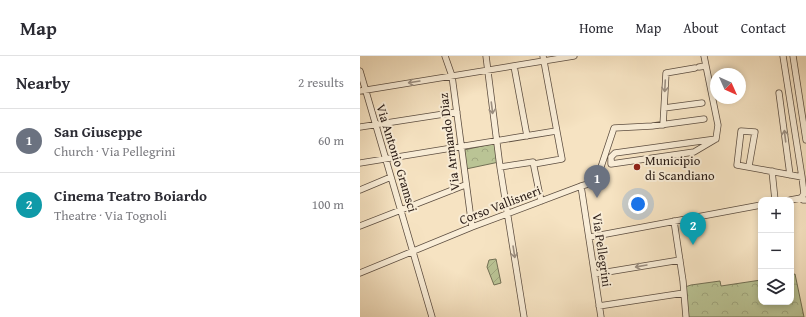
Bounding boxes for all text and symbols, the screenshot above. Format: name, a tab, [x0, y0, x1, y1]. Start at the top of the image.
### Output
text: Map	[20, 14, 57, 42]
text: Home	[579, 18, 614, 38]
text: Map	[636, 18, 661, 38]
text: About	[683, 18, 719, 38]
text: Contact	[741, 18, 786, 38]
north arrow	[710, 68, 746, 104]
text: Nearby	[16, 70, 70, 95]
text: 2 results	[298, 73, 344, 92]
one-way arrow	[408, 78, 421, 86]
one-way arrow	[662, 79, 669, 92]
street label: Via Armando Diaz	[434, 92, 464, 192]
one-way arrow	[489, 101, 496, 114]
street label: Via Antonio Gramsci	[372, 102, 423, 215]
text: San Giuseppe	[54, 121, 142, 142]
one-way arrow	[781, 130, 789, 143]
text: 1	[26, 131, 32, 150]
text: 60 m	[318, 131, 344, 150]
text: Church · Via Pellegrini	[54, 142, 175, 161]
place label: Municipio di Scandiano	[645, 151, 715, 185]
marker: Municipio di Scandiano	[632, 162, 642, 172]
pin: 1	[584, 165, 610, 198]
street label: Corso Vallisneri	[456, 181, 544, 229]
text: Cinema Teatro Boiardo	[54, 185, 207, 206]
your location	[628, 194, 648, 214]
text: 2	[26, 195, 32, 214]
text: 100 m	[312, 195, 344, 214]
map controls	[758, 197, 794, 305]
button: +	[758, 197, 794, 233]
text: Theatre · Via Tognoli	[54, 206, 167, 225]
street label: Via Pellegrini	[587, 212, 617, 288]
pin: 2	[680, 212, 706, 245]
button: −	[758, 233, 794, 269]
one-way arrow	[510, 245, 518, 258]
one-way arrow	[635, 263, 648, 271]
button: layers	[758, 269, 794, 305]

